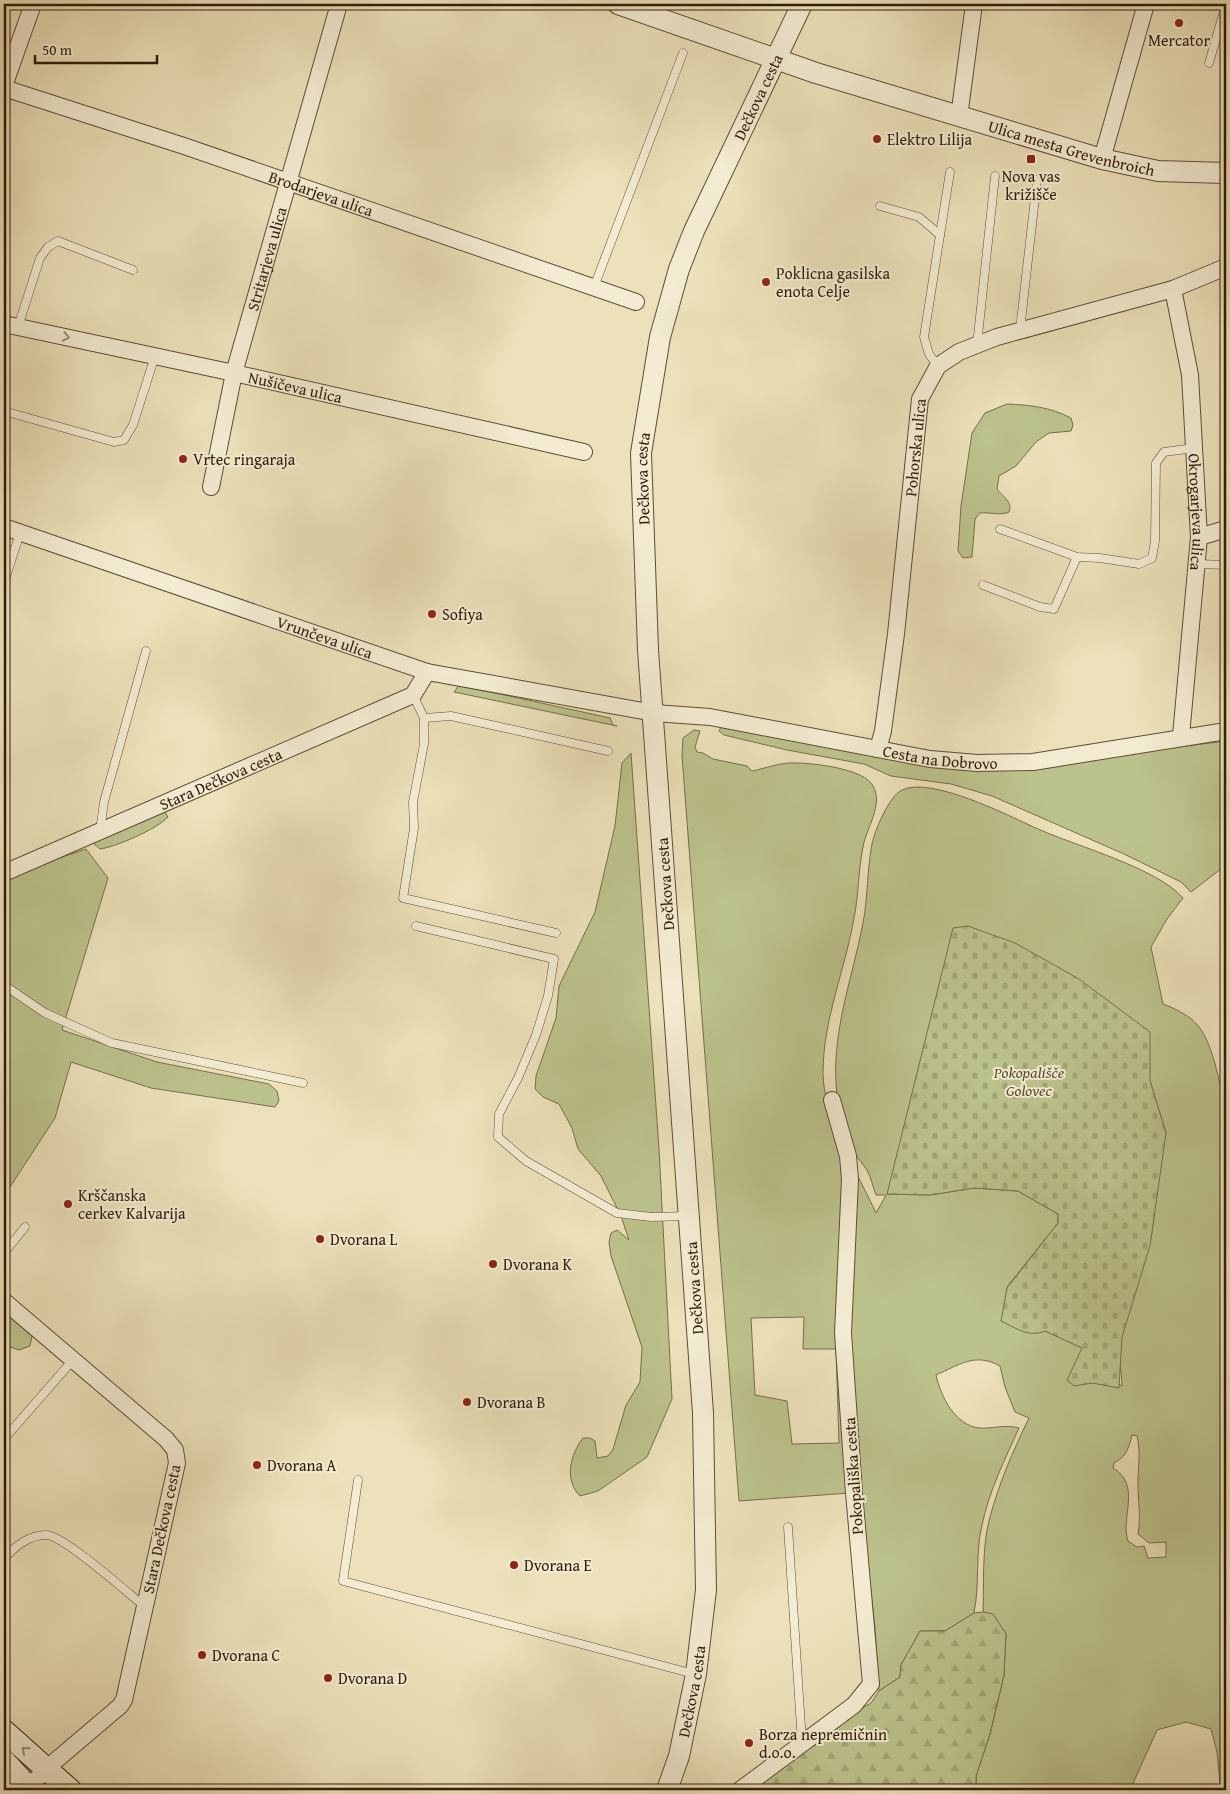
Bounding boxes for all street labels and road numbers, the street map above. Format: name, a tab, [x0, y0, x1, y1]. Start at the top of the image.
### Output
street label: Dečkova cesta	[727, 49, 789, 144]
street label: Ulica mesta Grevenbroich	[985, 113, 1157, 182]
street label: Brodarjeva ulica	[265, 164, 377, 223]
street label: Stritarjeva ulica	[240, 204, 293, 314]
street label: Nušičeva ulica	[246, 365, 345, 409]
street label: Pohorska ulica	[898, 397, 932, 498]
street label: Dečkova cesta	[629, 430, 656, 525]
street label: Okrogarjeva ulica	[1182, 453, 1211, 572]
street label: Vrunčeva ulica	[273, 609, 376, 665]
street label: Cesta na Dobrovo	[881, 738, 998, 775]
street label: Stara Dečkova cesta	[155, 741, 286, 816]
street label: Dečkova cesta	[650, 836, 680, 931]
street label: Dečkova cesta	[679, 1240, 709, 1335]
street label: Pokopališka cesta	[837, 1416, 869, 1536]
street label: Stara Dečkova cesta	[136, 1462, 186, 1596]
street label: Dečkova cesta	[671, 1644, 711, 1739]

